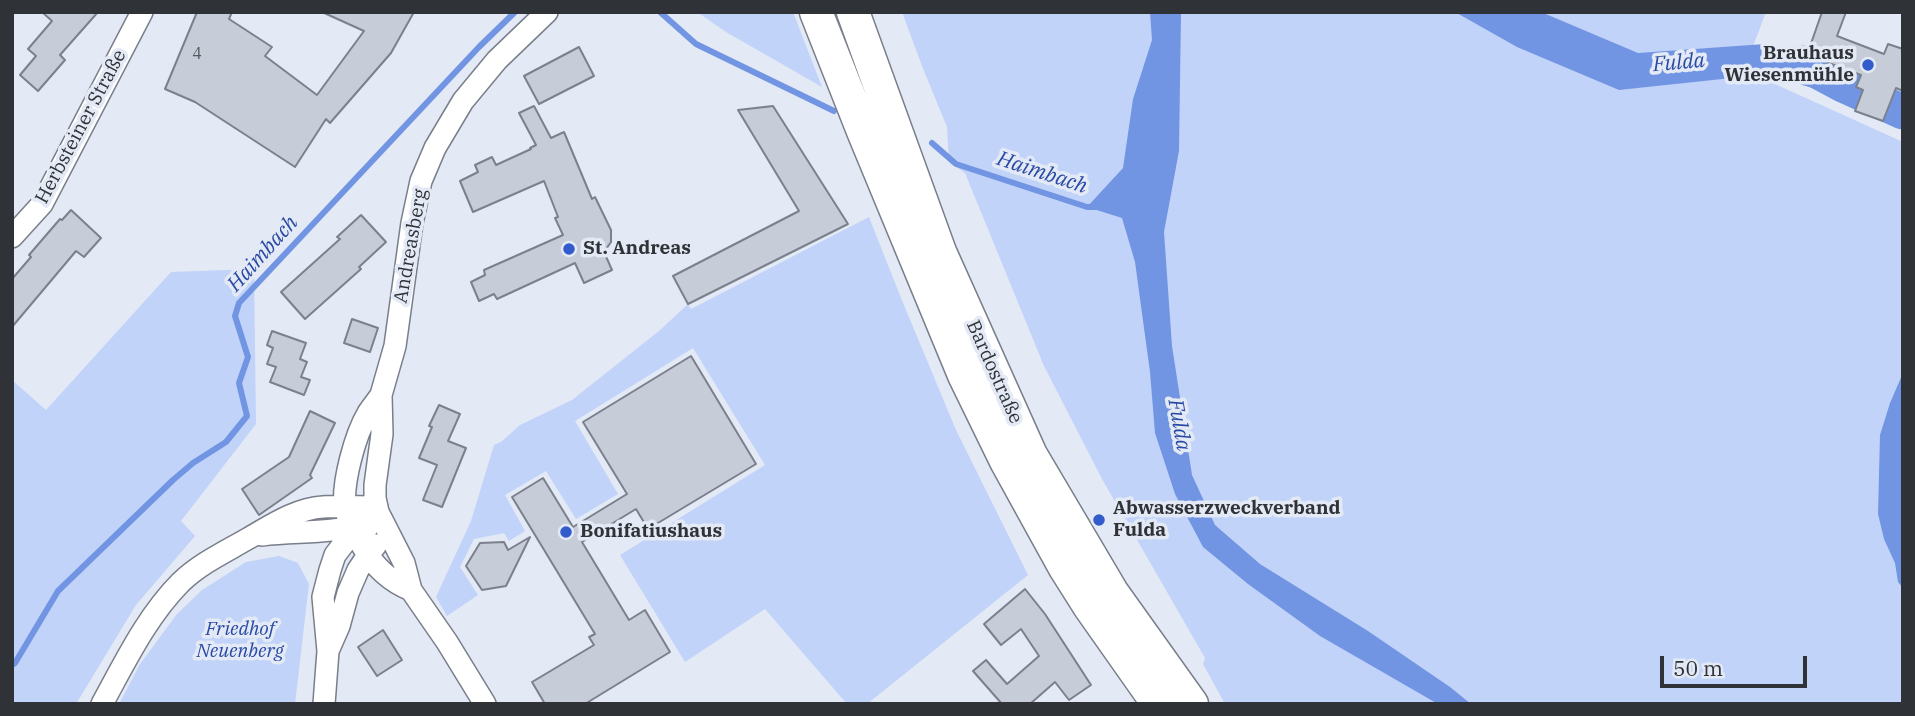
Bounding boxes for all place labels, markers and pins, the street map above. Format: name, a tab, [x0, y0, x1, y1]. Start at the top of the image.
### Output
place label: Brauhaus Wiesenmühle	[1725, 43, 1854, 87]
marker: Brauhaus Wiesenmühle	[1860, 57, 1876, 73]
place label: St. Andreas	[583, 238, 691, 260]
marker: St. Andreas	[561, 241, 577, 257]
place label: Abwasserzweckverband Fulda	[1113, 498, 1341, 542]
marker: Abwasserzweckverband Fulda	[1091, 512, 1107, 528]
place label: Bonifatiushaus	[580, 521, 722, 543]
marker: Bonifatiushaus	[558, 524, 574, 540]

